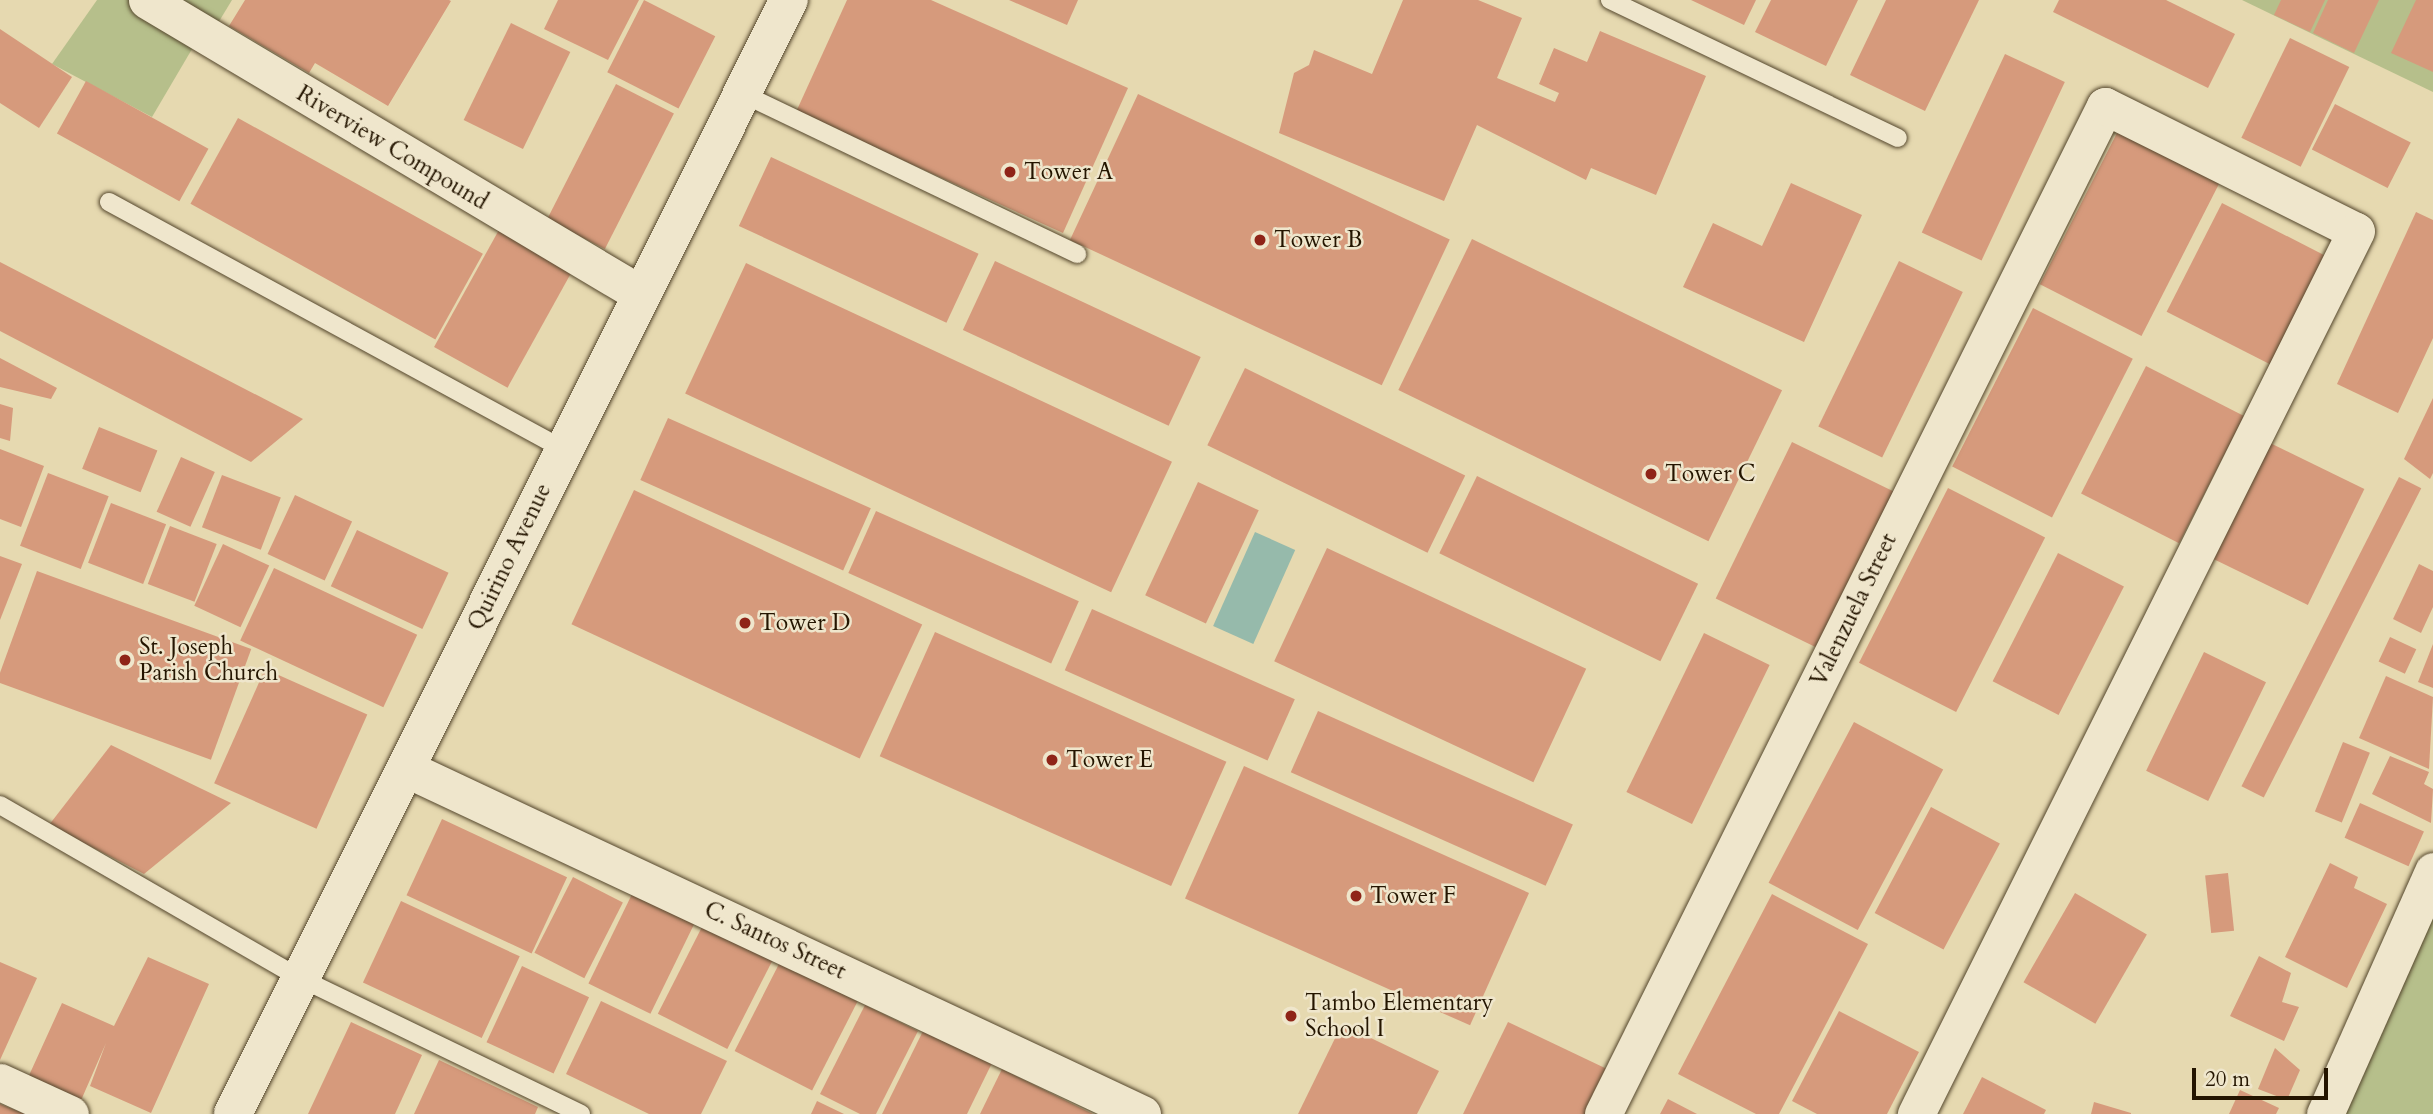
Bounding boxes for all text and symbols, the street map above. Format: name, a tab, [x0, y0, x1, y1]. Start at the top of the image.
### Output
street label: Riverview Compound	[291, 80, 493, 216]
place label: Tower A	[1024, 158, 1113, 186]
marker: Tower A	[1002, 164, 1018, 180]
place label: Tower B	[1274, 226, 1362, 254]
marker: Tower B	[1252, 232, 1268, 248]
place label: Tower C	[1665, 460, 1755, 488]
marker: Tower C	[1643, 466, 1659, 482]
street label: Quirino Avenue	[463, 479, 557, 635]
street label: Valenzuela Street	[1805, 529, 1903, 691]
place label: Tower D	[759, 609, 850, 637]
marker: Tower D	[737, 615, 753, 631]
place label: St. Joseph Parish Church	[139, 633, 278, 687]
marker: St. Joseph Parish Church	[117, 652, 133, 668]
place label: Tower E	[1066, 746, 1153, 774]
marker: Tower E	[1044, 752, 1060, 768]
place label: Tower F	[1370, 882, 1456, 910]
marker: Tower F	[1348, 888, 1364, 904]
street label: C. Santos Street	[700, 896, 850, 986]
place label: Tambo Elementary School I	[1305, 989, 1493, 1043]
marker: Tambo Elementary School I	[1283, 1008, 1299, 1024]
scale bar	[2195, 1054, 2332, 1098]
text: 20 m	[2205, 1065, 2250, 1094]

